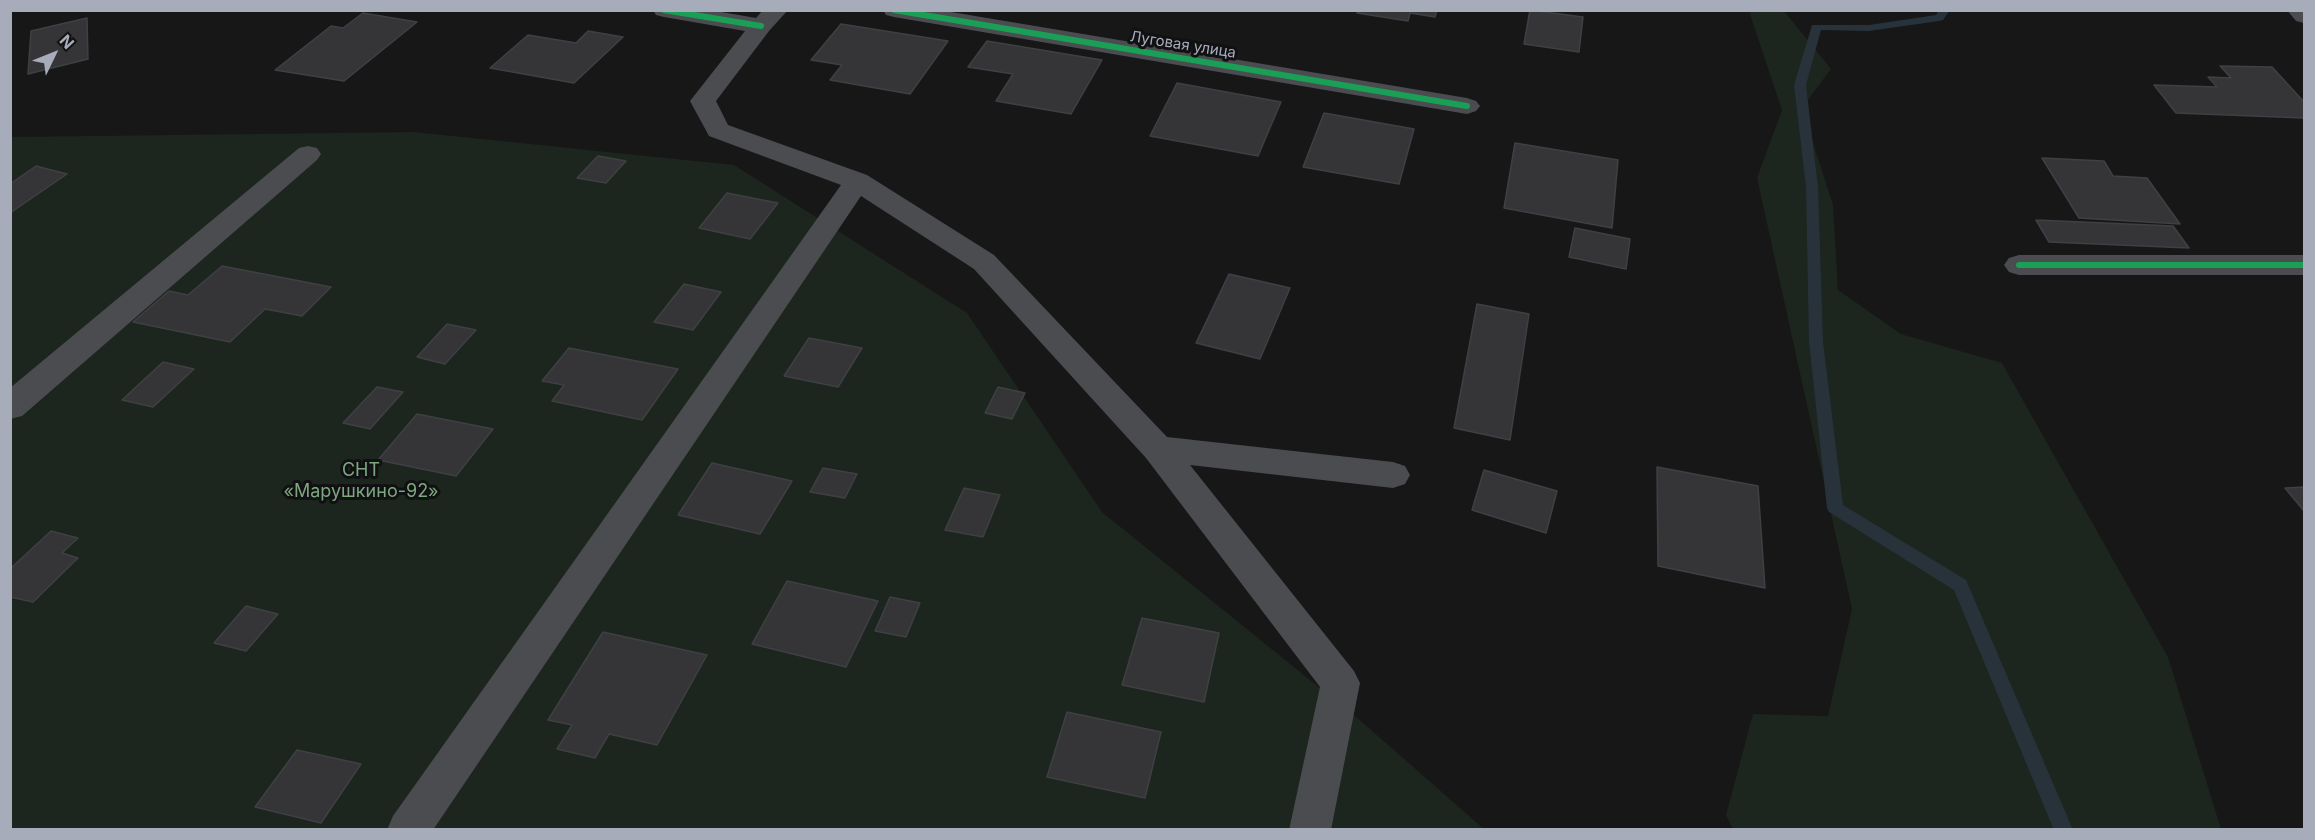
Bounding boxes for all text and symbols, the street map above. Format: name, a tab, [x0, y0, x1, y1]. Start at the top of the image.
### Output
north arrow	[24, 24, 84, 84]
street label: Луговая улица	[1129, 28, 1237, 62]
text: N	[56, 30, 79, 53]
park label: СНТ «Марушкино-92»	[283, 460, 439, 502]

